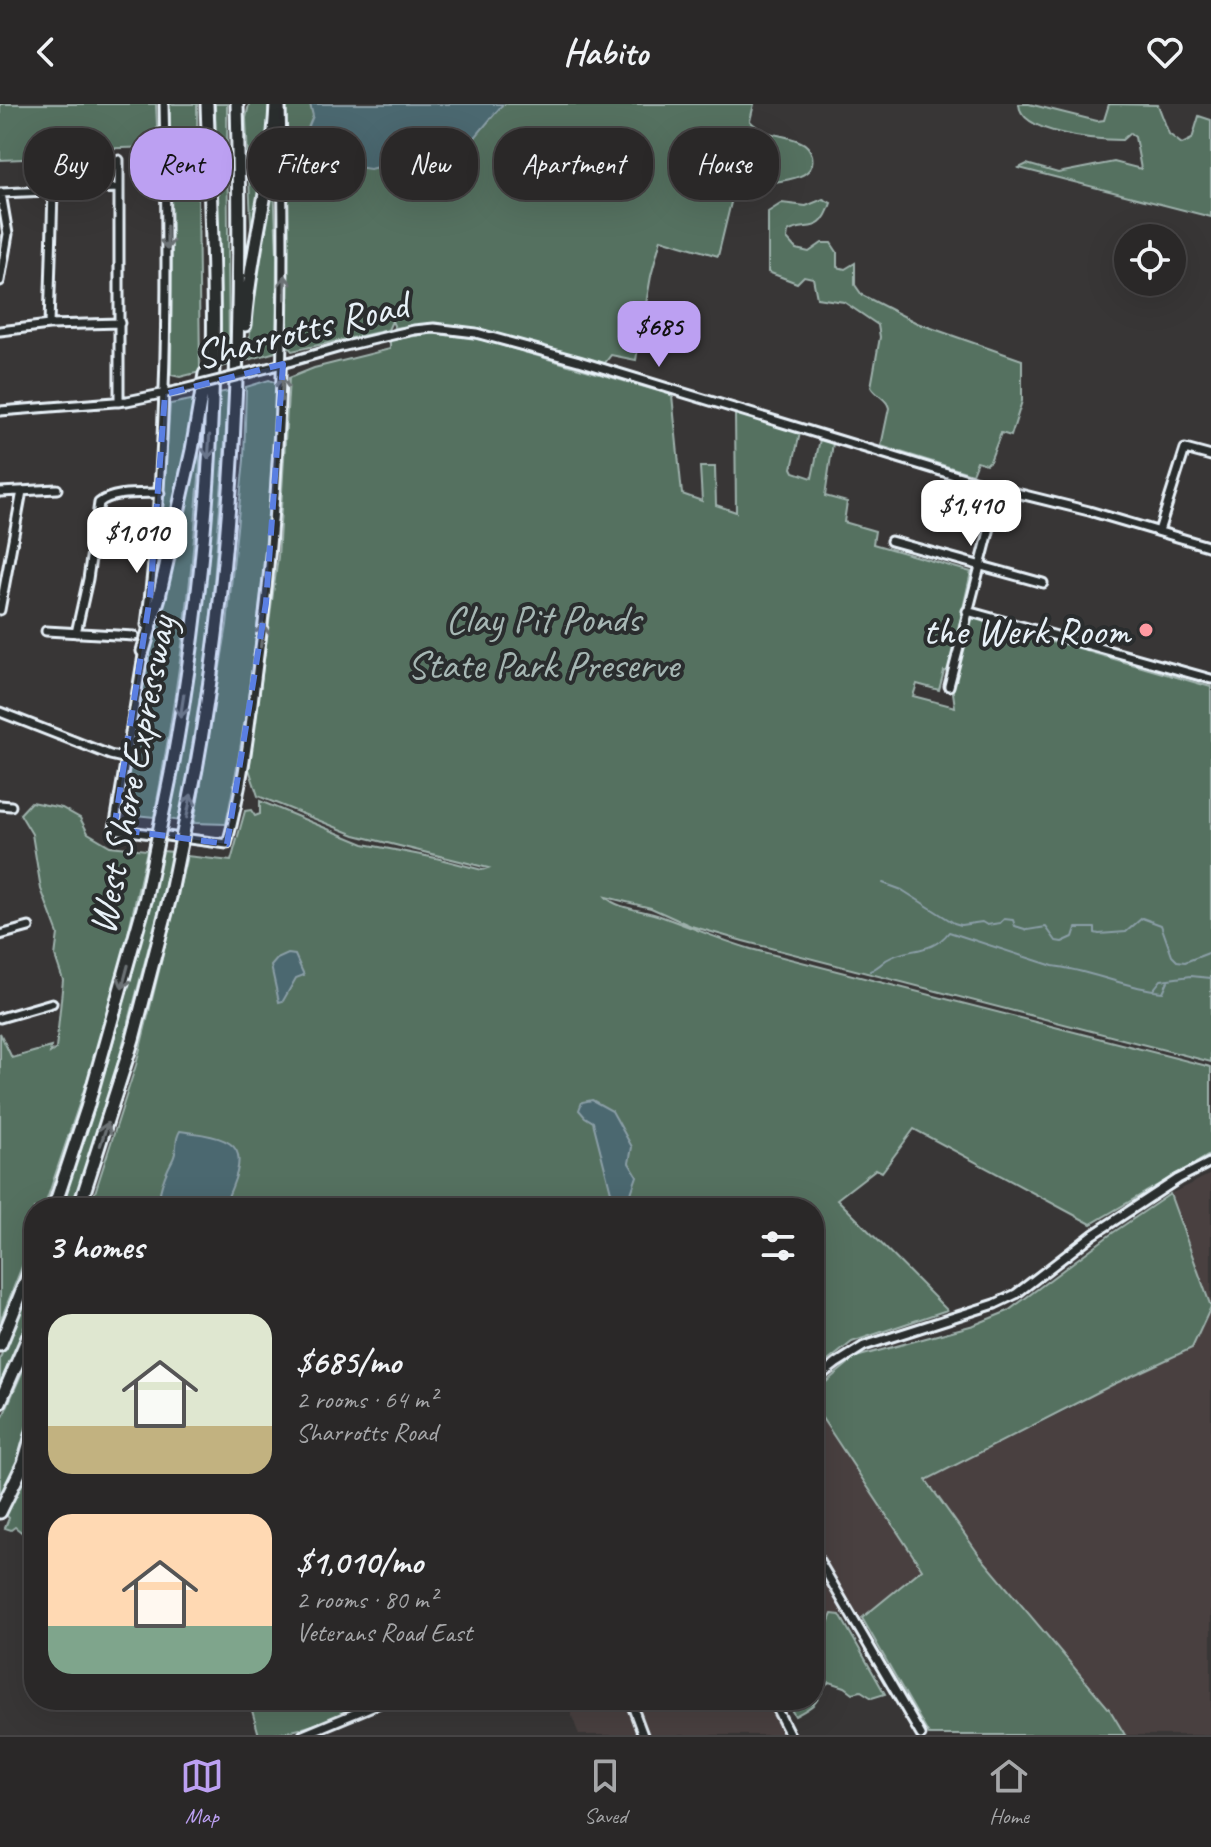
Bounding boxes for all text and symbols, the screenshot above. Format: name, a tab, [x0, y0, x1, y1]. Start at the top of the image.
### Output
text: Habito	[563, 29, 648, 75]
icon: back	[24, 30, 68, 74]
icon: heart	[1143, 30, 1187, 74]
chip: Buy	[24, 128, 114, 200]
chip: Rent	[130, 128, 232, 200]
chip: Filters	[248, 128, 365, 200]
chip: New	[381, 128, 478, 200]
chip: Apartment	[494, 128, 653, 200]
chip: House	[669, 128, 779, 200]
one-way arrow	[159, 224, 174, 251]
map controls	[1114, 224, 1186, 296]
button: locate	[1114, 224, 1186, 296]
one-way arrow	[277, 274, 293, 301]
street label: Sharrotts Road	[190, 278, 419, 381]
pin: $685	[612, 301, 706, 369]
text: $685	[636, 310, 682, 343]
one-way arrow	[274, 376, 289, 403]
one-way arrow	[201, 433, 216, 460]
pin: $1,410	[906, 480, 1036, 548]
text: $1,410	[939, 489, 1003, 522]
pin: $1,010	[72, 507, 202, 575]
text: $1,010	[105, 516, 169, 549]
park label: Clay Pit Ponds State Park Preserve	[407, 594, 682, 690]
place label: the Werk Room	[923, 606, 1133, 656]
street label: West Shore Expressway	[77, 610, 188, 938]
marker: the Werk Room	[1137, 621, 1155, 639]
one-way arrow	[255, 623, 270, 648]
one-way arrow	[174, 693, 189, 718]
one-way arrow	[182, 793, 197, 819]
one-way arrow	[117, 963, 132, 989]
one-way arrow	[98, 1122, 112, 1147]
icon: filters	[756, 1224, 800, 1268]
text: 3 homes	[48, 1225, 144, 1268]
text: $685/mo	[296, 1340, 401, 1383]
icon: home	[112, 1346, 208, 1442]
text: 2 rooms · 64 m²	[296, 1383, 437, 1416]
text: Sharrotts Road	[296, 1416, 437, 1449]
text: $1,010/mo	[296, 1540, 423, 1583]
icon: home	[112, 1546, 208, 1642]
text: 2 rooms · 80 m²	[296, 1583, 437, 1616]
text: Veterans Road East	[296, 1616, 472, 1649]
tab: Map	[180, 1754, 224, 1830]
tab: Saved	[583, 1754, 627, 1830]
tab: Home	[987, 1754, 1031, 1830]

